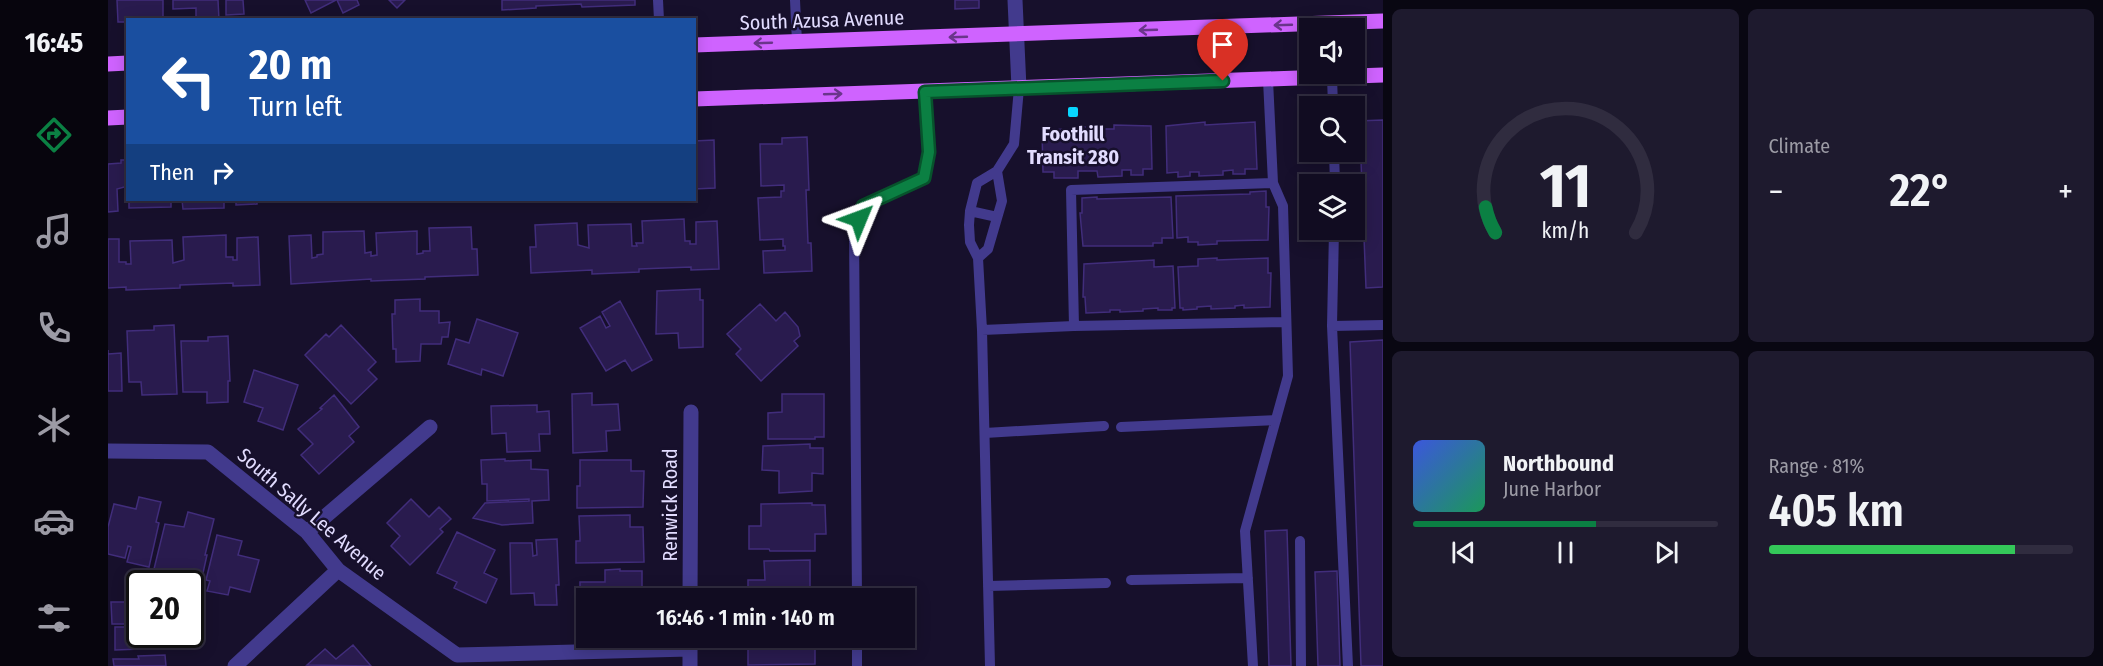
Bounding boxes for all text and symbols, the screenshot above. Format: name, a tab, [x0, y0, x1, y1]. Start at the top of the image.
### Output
street label: South Azusa Avenue	[739, 5, 905, 35]
map controls	[1299, 18, 1365, 240]
button: sound	[1299, 18, 1365, 84]
pin	[1197, 19, 1248, 81]
one-way arrow	[1273, 19, 1293, 30]
one-way arrow	[1139, 24, 1159, 35]
text: 16:45	[25, 27, 83, 59]
icon: arrive	[1206, 28, 1239, 61]
one-way arrow	[949, 31, 969, 42]
one-way arrow	[754, 37, 774, 49]
text: 20 m	[249, 40, 332, 90]
icon: left	[150, 42, 228, 120]
one-way arrow	[823, 89, 843, 100]
text: Turn left	[249, 91, 342, 123]
button: search	[1299, 96, 1365, 162]
marker: Foothill Transit 280	[1066, 105, 1080, 119]
icon: directions	[33, 114, 75, 156]
place label: Foothill Transit 280	[1027, 122, 1119, 169]
text: Climate	[1769, 134, 1830, 158]
text: 11	[1539, 149, 1591, 224]
icon: right	[206, 156, 239, 189]
text: Then	[150, 159, 194, 186]
text: 22°	[1889, 164, 1952, 218]
text: −	[1769, 172, 1783, 212]
text: +	[2058, 172, 2073, 212]
button: layers	[1299, 174, 1365, 240]
position arrow	[827, 187, 891, 251]
icon: music	[33, 210, 75, 252]
text: km/h	[1541, 218, 1589, 244]
icon: phone	[33, 307, 75, 349]
icon: climate	[33, 404, 75, 446]
street label: South Sally Lee Avenue	[233, 443, 391, 585]
street label: Renwick Road	[658, 448, 682, 562]
text: Northbound	[1503, 450, 1614, 477]
text: Range · 81%	[1769, 454, 1864, 478]
text: June Harbor	[1503, 477, 1601, 501]
text: 405 km	[1769, 484, 1904, 538]
icon: car	[33, 500, 75, 542]
icon: previous	[1447, 536, 1480, 569]
icon: pause	[1549, 536, 1582, 569]
icon: next	[1650, 536, 1683, 569]
speed limit sign: 20	[126, 570, 204, 648]
icon: filters	[33, 597, 75, 639]
text: 16:46 · 1 min · 140 m	[656, 604, 835, 631]

